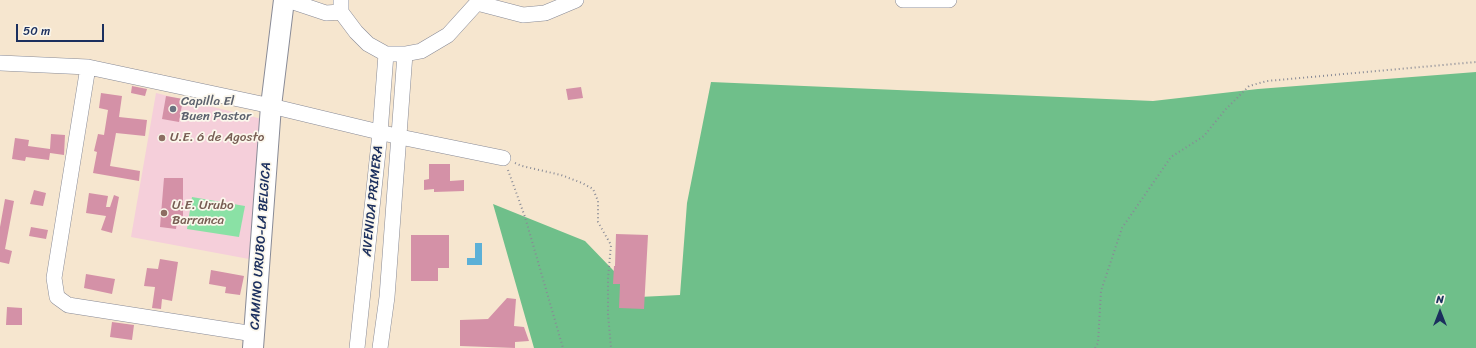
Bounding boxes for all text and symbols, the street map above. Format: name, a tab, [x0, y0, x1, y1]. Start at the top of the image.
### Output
scale bar	[18, 16, 106, 42]
text: 50 m	[23, 20, 50, 42]
place label: Capilla El Buen Pastor	[181, 94, 251, 125]
marker: Capilla El Buen Pastor	[168, 104, 178, 114]
place label: U.E. 6 de Agosto	[170, 130, 264, 146]
marker: U.E. 6 de Agosto	[157, 133, 167, 143]
street label: AVENIDA PRIMERA	[359, 145, 387, 257]
street label: CAMINO URUBO-LA BELGICA	[247, 162, 275, 330]
place label: U.E. Urubo Barranca	[172, 198, 234, 229]
marker: U.E. Urubo Barranca	[159, 208, 169, 218]
text: N	[1436, 290, 1444, 309]
north arrow	[1420, 292, 1460, 332]

